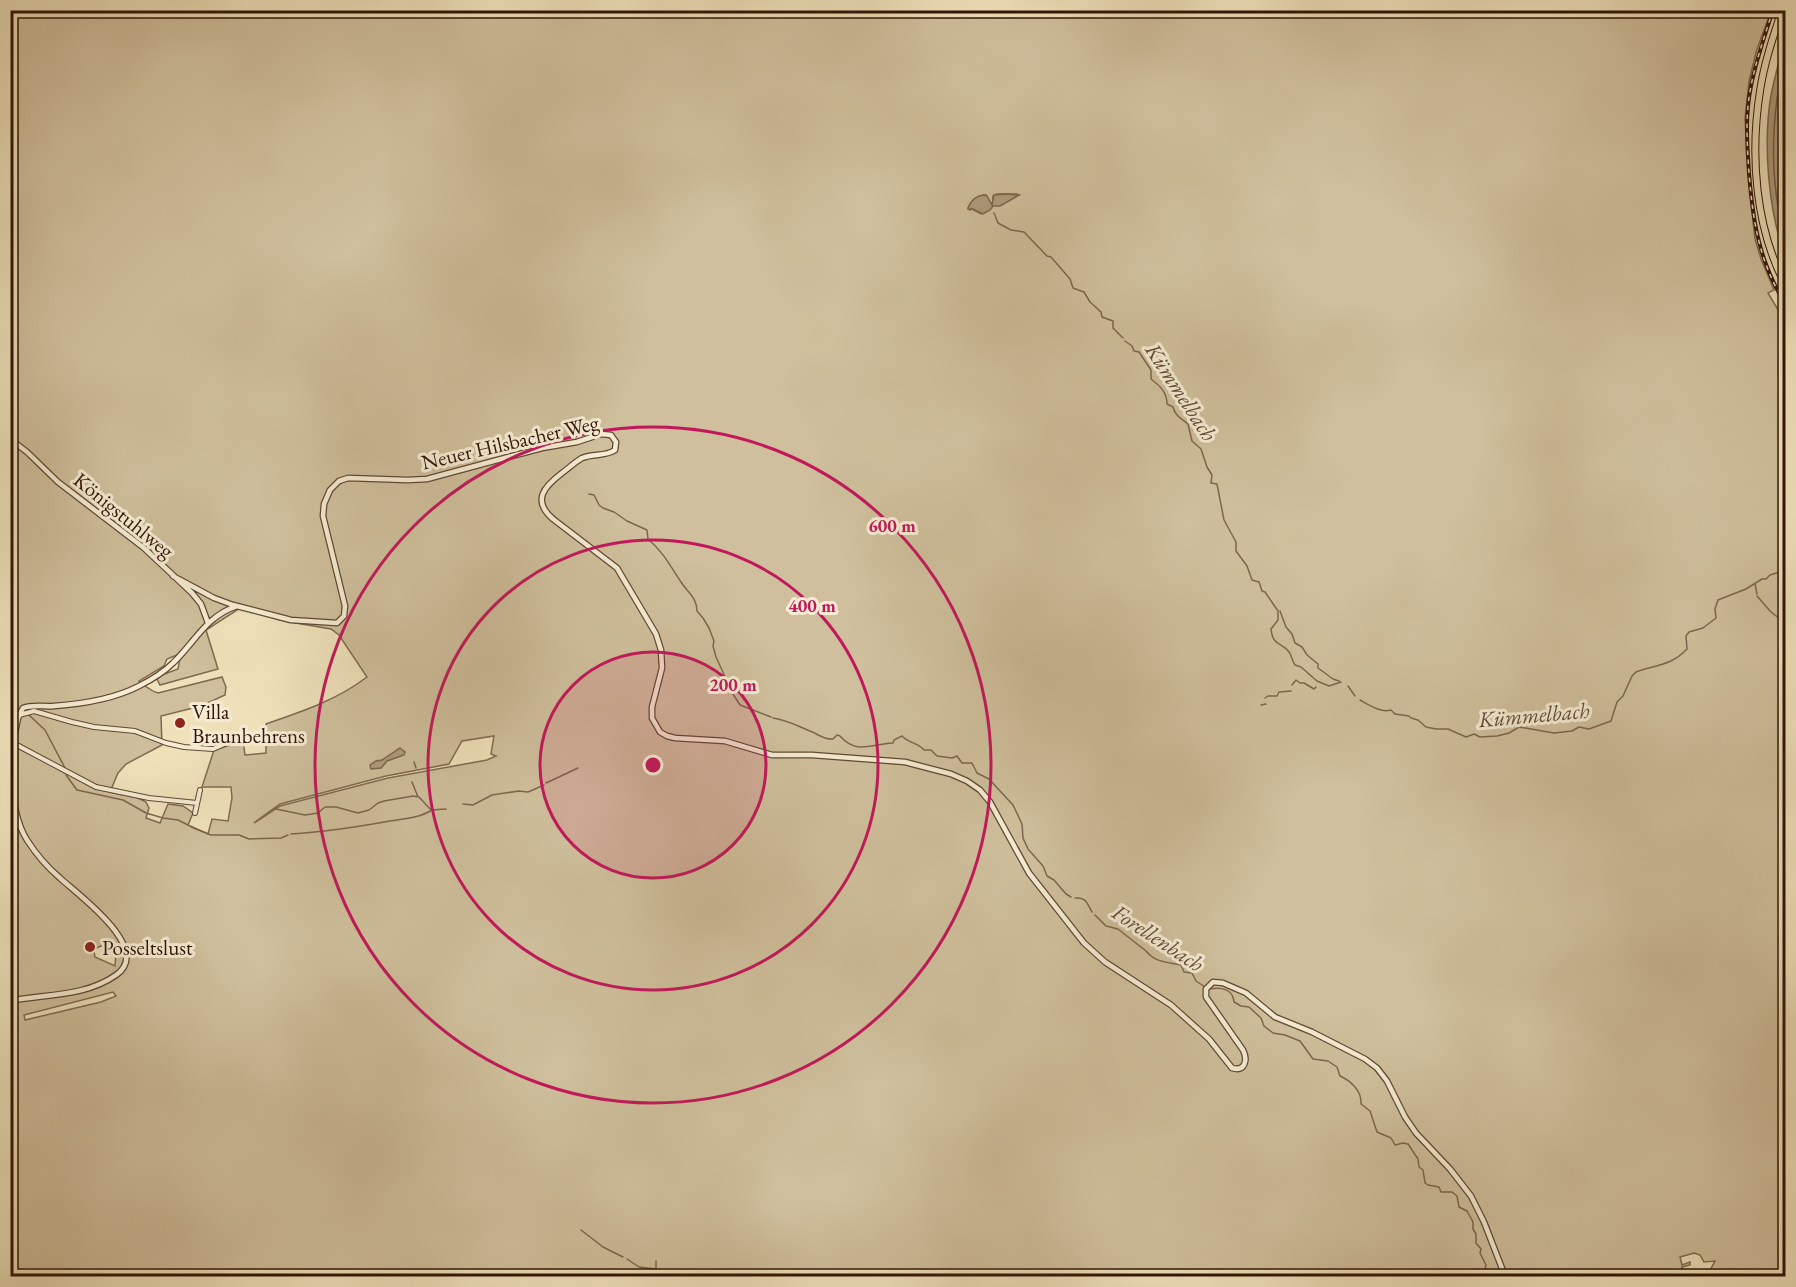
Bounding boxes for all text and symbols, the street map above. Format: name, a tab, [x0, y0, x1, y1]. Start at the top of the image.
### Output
water label: Kümmelbach	[1138, 337, 1224, 447]
street label: Neuer Hilsbacher Weg	[419, 408, 602, 476]
street label: Königstuhlweg	[68, 466, 180, 564]
text: 600 m	[868, 514, 916, 537]
text: 400 m	[788, 594, 836, 617]
text: 200 m	[709, 673, 757, 696]
water label: Kümmelbach	[1476, 696, 1591, 734]
place label: Villa Braunbehrens	[192, 698, 305, 749]
marker: Villa Braunbehrens	[173, 716, 187, 730]
centre of rings	[643, 755, 663, 775]
water label: Forellenbach	[1106, 897, 1210, 979]
place label: Posseltslust	[102, 934, 193, 961]
marker: Posseltslust	[83, 940, 97, 954]

